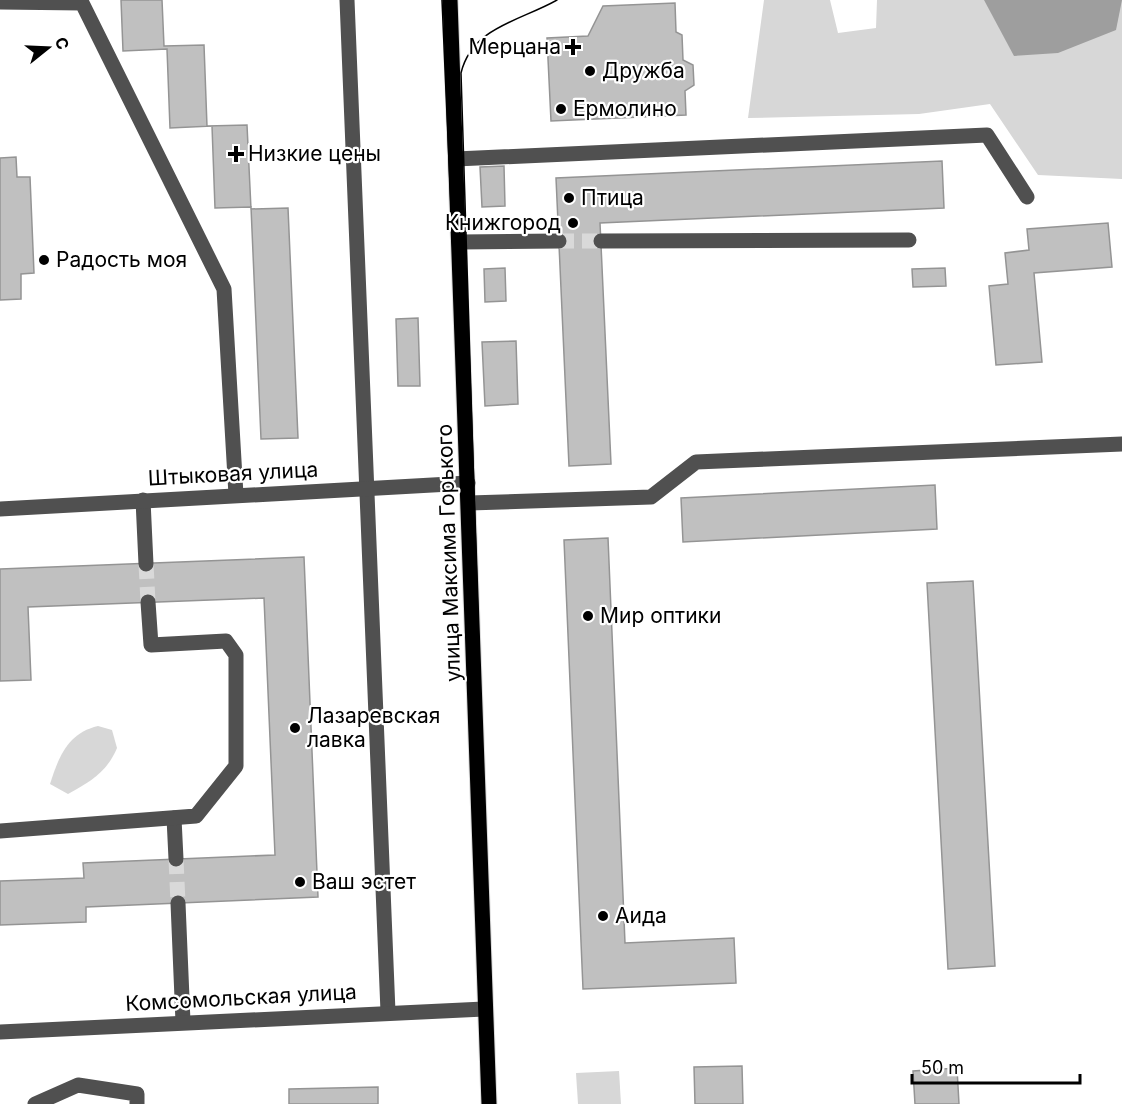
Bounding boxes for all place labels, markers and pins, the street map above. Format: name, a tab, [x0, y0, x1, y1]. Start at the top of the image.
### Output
place label: Мерцана	[468, 34, 561, 59]
marker: Мерцана	[566, 40, 580, 54]
place label: Дружба	[602, 58, 685, 83]
marker: Дружба	[583, 64, 597, 78]
place label: Ермолино	[573, 96, 677, 121]
marker: Ермолино	[554, 102, 568, 116]
place label: Низкие цены	[248, 141, 381, 166]
marker: Низкие цены	[229, 147, 243, 161]
place label: Птица	[581, 185, 644, 210]
marker: Птица	[562, 191, 576, 205]
place label: Книжгород	[445, 210, 561, 235]
marker: Книжгород	[566, 216, 580, 230]
place label: Радость моя	[56, 247, 187, 272]
marker: Радость моя	[37, 253, 51, 267]
place label: Мир оптики	[600, 603, 721, 628]
marker: Мир оптики	[581, 609, 595, 623]
place label: Лазаревская лавка	[307, 703, 440, 752]
marker: Лазаревская лавка	[288, 721, 302, 735]
place label: Ваш эстет	[312, 869, 416, 894]
marker: Ваш эстет	[293, 875, 307, 889]
place label: Аида	[615, 903, 667, 928]
marker: Аида	[596, 909, 610, 923]

